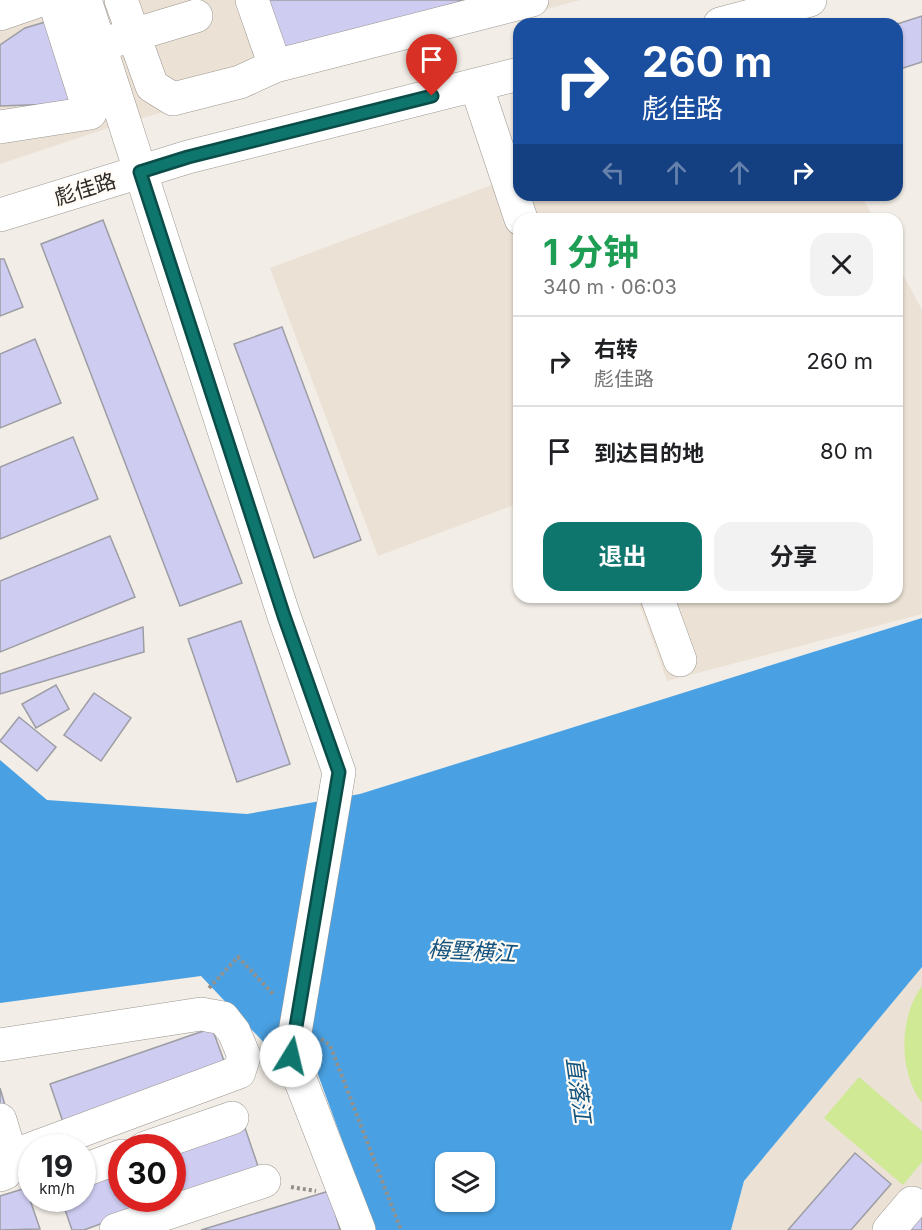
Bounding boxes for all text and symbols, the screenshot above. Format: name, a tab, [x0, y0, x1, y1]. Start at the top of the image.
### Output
pin	[406, 34, 457, 96]
text: 260 m	[642, 36, 772, 87]
icon: right	[543, 42, 621, 120]
icon: arrive	[415, 43, 448, 76]
text: 彪佳路	[642, 92, 723, 125]
icon: left	[597, 156, 630, 189]
icon: ahead	[660, 156, 693, 189]
icon: ahead	[723, 156, 756, 189]
icon: right	[786, 156, 819, 189]
street label: 彪佳路	[51, 168, 119, 210]
text: 1 分钟	[543, 230, 639, 274]
button: close	[810, 233, 873, 296]
text: 340 m · 06:03	[543, 275, 677, 299]
text: 右转	[594, 336, 638, 362]
icon: right	[543, 345, 576, 378]
text: 260 m	[807, 348, 873, 374]
text: 彪佳路	[594, 367, 654, 391]
icon: arrive	[543, 435, 576, 468]
text: 80 m	[820, 438, 873, 464]
text: 到达目的地	[594, 440, 704, 466]
button: 退出	[543, 522, 702, 591]
button: 分享	[714, 522, 873, 591]
water label: 梅墅横江	[427, 936, 519, 966]
position arrow	[259, 1024, 323, 1088]
water label: 直落江	[562, 1056, 597, 1126]
speed limit sign: 30	[108, 1134, 186, 1212]
text: 19	[41, 1148, 73, 1184]
map controls	[435, 1152, 495, 1212]
button: layers	[435, 1152, 495, 1212]
text: km/h	[39, 1179, 75, 1198]

